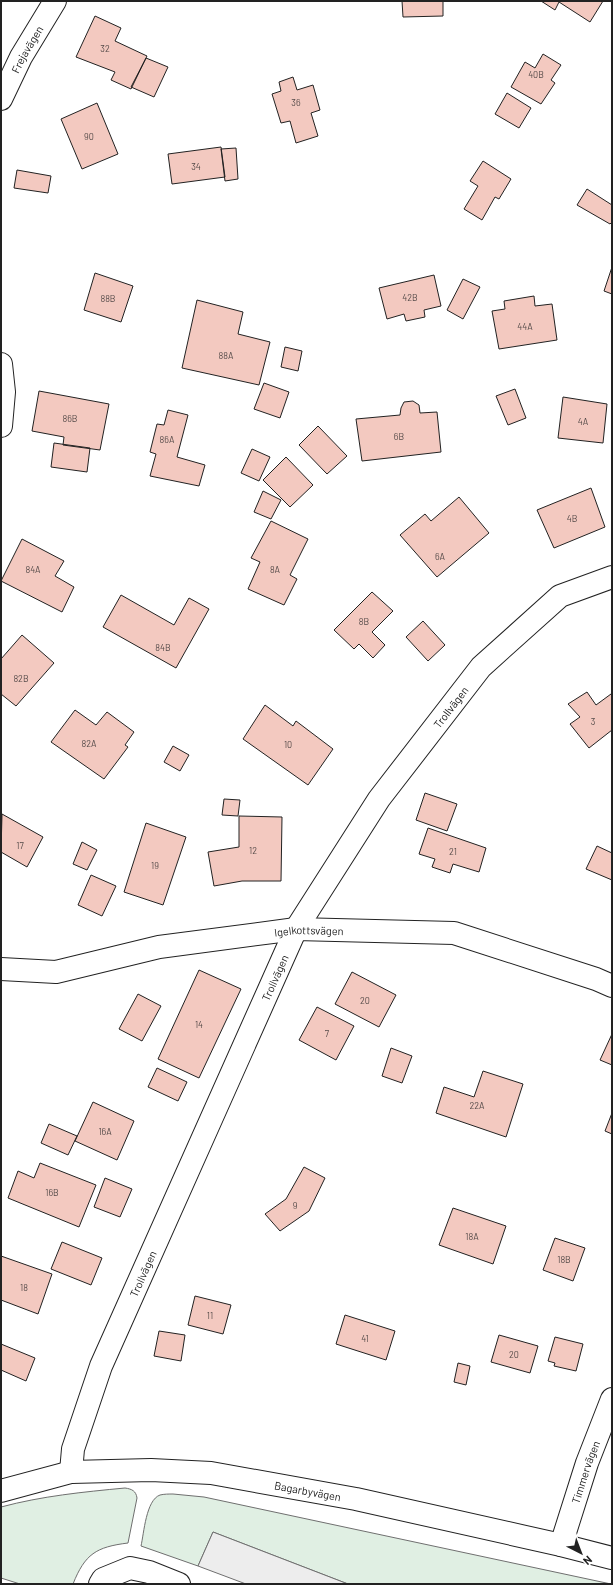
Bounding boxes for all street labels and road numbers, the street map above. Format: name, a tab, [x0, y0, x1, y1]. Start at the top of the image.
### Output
street label: Frejavägen	[8, 23, 45, 75]
street label: Trollvägen	[430, 683, 470, 730]
street label: Igelkottsvägen	[273, 922, 344, 938]
street label: Trollvägen	[258, 952, 290, 1003]
street label: Trollvägen	[126, 1248, 158, 1299]
street label: Timmervägen	[568, 1438, 602, 1505]
street label: Bagarbyvägen	[273, 1478, 342, 1503]

